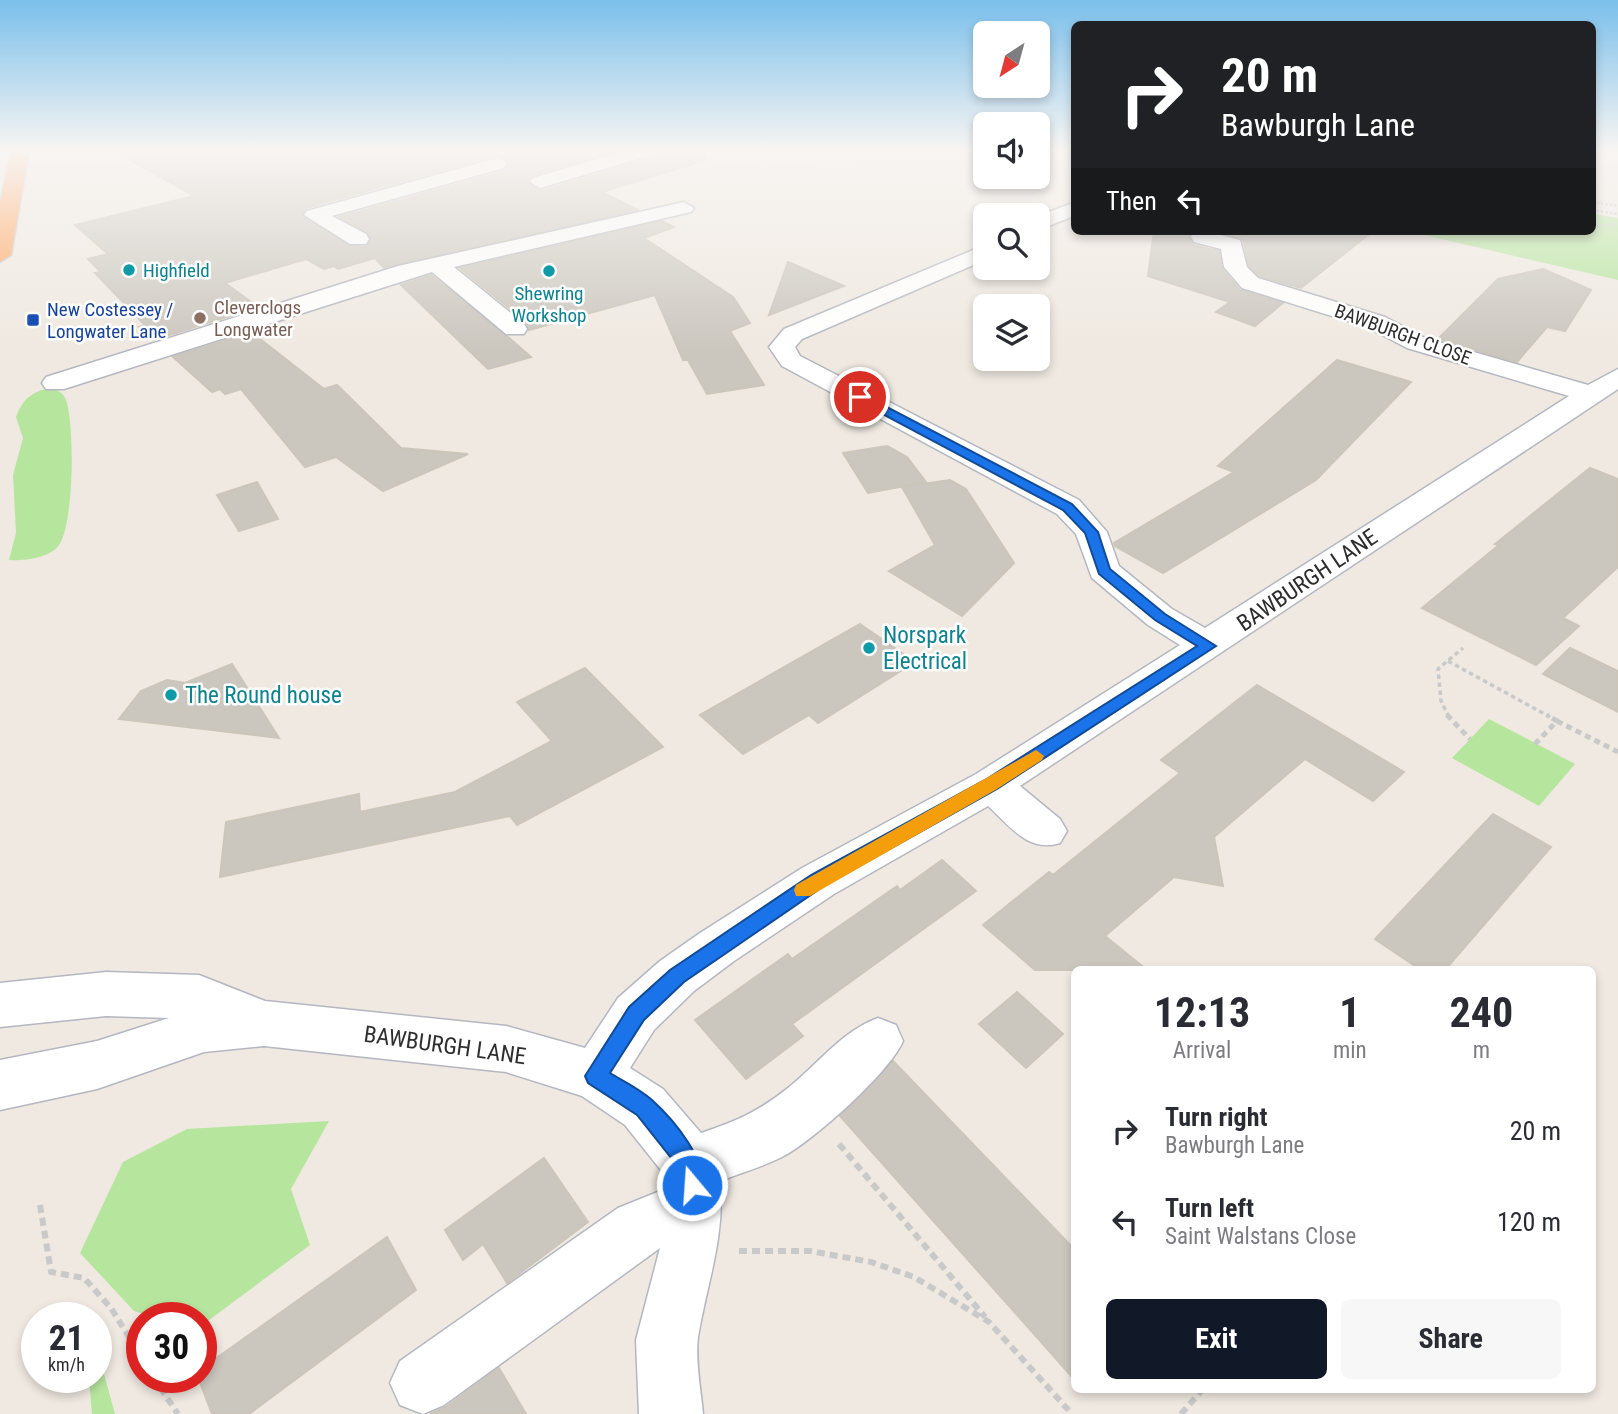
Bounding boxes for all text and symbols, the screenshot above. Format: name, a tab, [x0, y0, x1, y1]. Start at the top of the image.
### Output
north arrow	[973, 21, 1050, 98]
map controls	[973, 21, 1050, 371]
text: 20 m	[1221, 47, 1318, 104]
icon: right	[1106, 49, 1197, 140]
text: Bawburgh Lane	[1221, 106, 1415, 144]
button: sound	[973, 112, 1050, 189]
icon: left	[1171, 182, 1209, 220]
text: Then	[1106, 186, 1157, 216]
button: search	[973, 203, 1050, 280]
place label: Highfield	[143, 259, 210, 282]
marker: Highfield	[121, 262, 137, 278]
marker: Shewring Workshop	[541, 263, 557, 279]
place label: Shewring Workshop	[512, 282, 586, 327]
button: layers	[973, 294, 1050, 371]
place label: Cleverclogs Longwater	[214, 296, 301, 341]
place label: New Costessey / Longwater Lane	[47, 298, 173, 343]
street label: BAWBURGH CLOSE	[1331, 299, 1474, 370]
marker: Cleverclogs Longwater	[192, 310, 208, 326]
marker: New Costessey / Longwater Lane	[25, 312, 41, 328]
pin	[830, 367, 890, 427]
icon: arrive	[841, 378, 879, 416]
street label: BAWBURGH LANE	[1232, 524, 1383, 637]
place label: Norspark Electrical	[883, 622, 967, 675]
marker: Norspark Electrical	[861, 640, 877, 656]
place label: The Round house	[185, 682, 342, 709]
marker: The Round house	[163, 687, 179, 703]
text: 12:13	[1154, 988, 1250, 1037]
text: 1	[1339, 988, 1360, 1037]
text: 240	[1449, 988, 1513, 1037]
street label: BAWBURGH LANE	[362, 1021, 528, 1070]
text: Arrival	[1173, 1037, 1231, 1064]
text: min	[1333, 1037, 1367, 1064]
text: m	[1473, 1037, 1490, 1064]
text: Turn right	[1165, 1102, 1267, 1132]
icon: right	[1106, 1112, 1144, 1150]
text: 20 m	[1510, 1116, 1561, 1146]
text: Bawburgh Lane	[1165, 1132, 1304, 1159]
position arrow	[655, 1148, 729, 1222]
text: Turn left	[1165, 1193, 1254, 1223]
icon: left	[1106, 1203, 1144, 1241]
text: 120 m	[1497, 1207, 1561, 1237]
text: Saint Walstans Close	[1165, 1223, 1356, 1250]
button: Exit	[1106, 1299, 1327, 1379]
button: Share	[1341, 1299, 1561, 1379]
speed limit sign: 30	[126, 1302, 217, 1393]
text: 21	[49, 1318, 84, 1359]
text: km/h	[48, 1354, 85, 1375]

